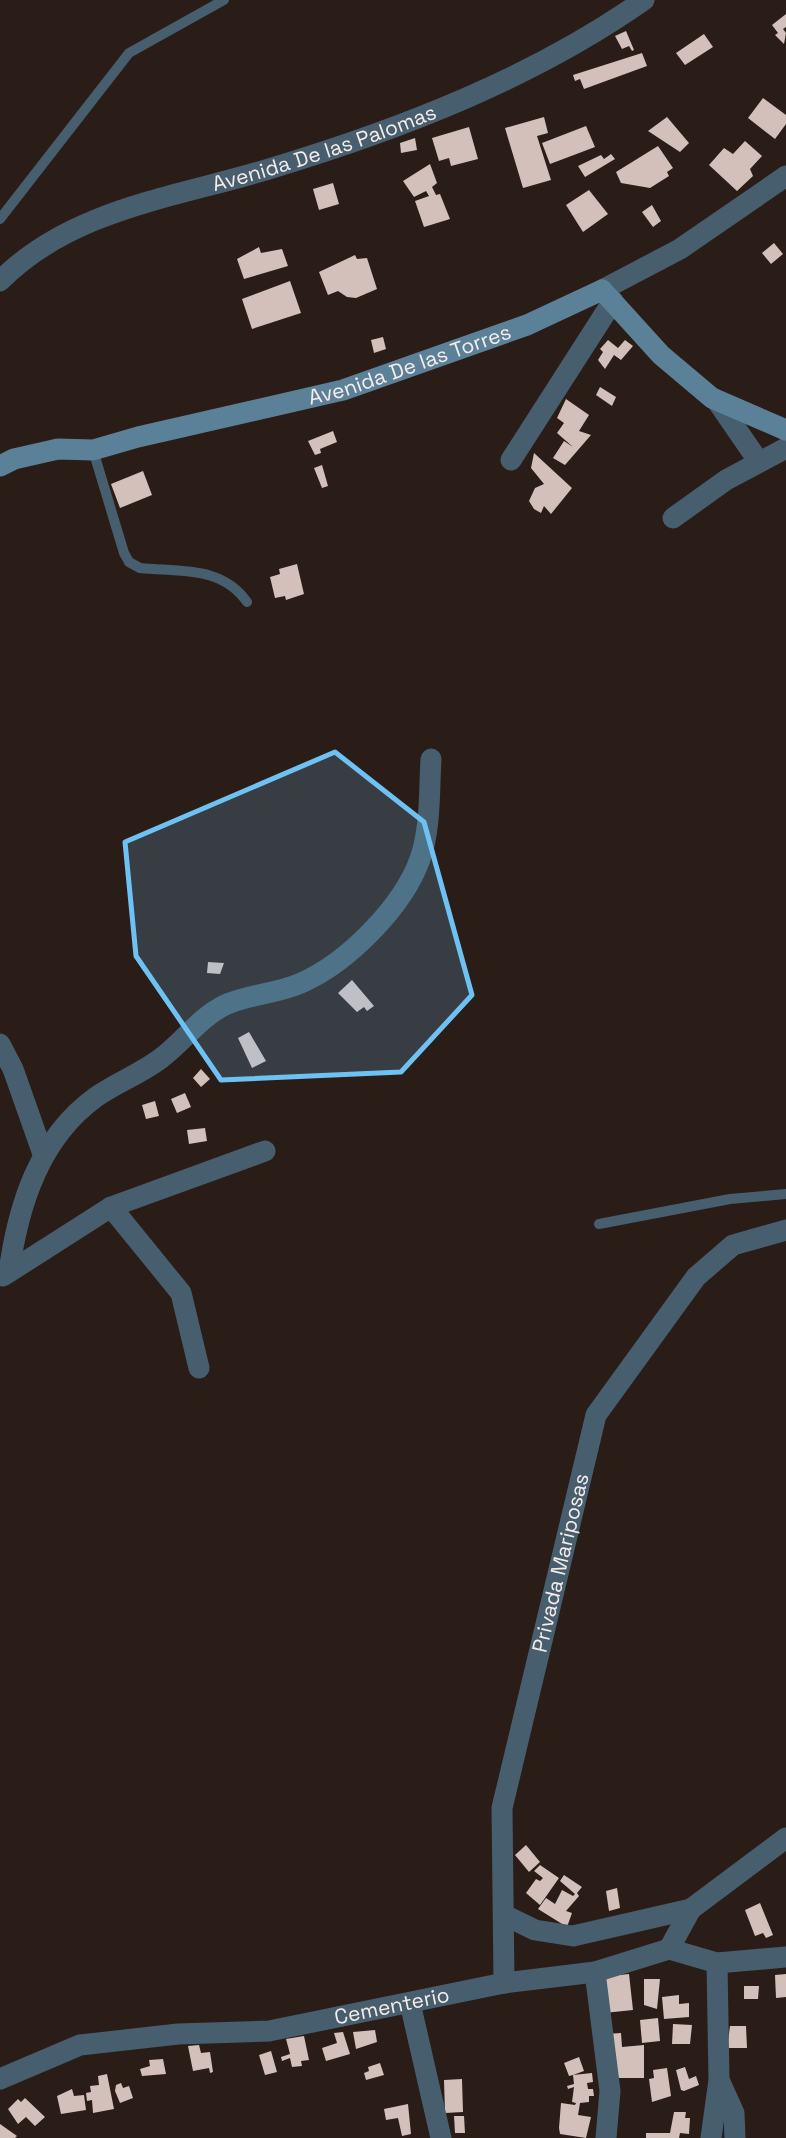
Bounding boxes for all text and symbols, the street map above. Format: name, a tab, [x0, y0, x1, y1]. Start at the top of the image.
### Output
street label: Avenida De las Palomas	[209, 98, 440, 197]
street label: Avenida De las Torres	[306, 318, 514, 411]
street label: Privada Mariposas	[526, 1470, 595, 1655]
street label: Cementerio	[332, 1980, 452, 2030]

